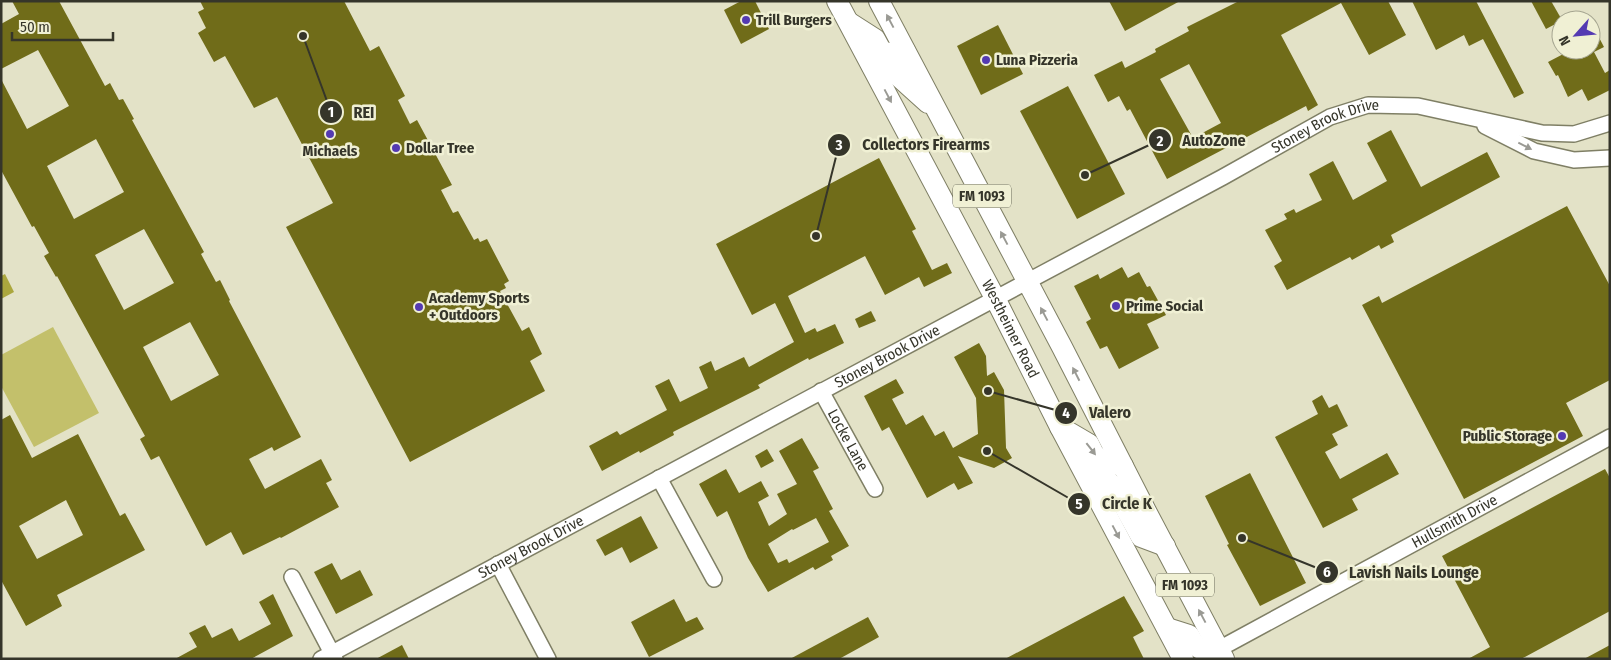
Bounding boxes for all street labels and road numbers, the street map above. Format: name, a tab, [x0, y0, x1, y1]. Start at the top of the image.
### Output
street label: Stoney Brook Drive	[1268, 96, 1379, 157]
road number: FM 1093	[953, 185, 1011, 208]
street label: Westheimer Road	[978, 277, 1043, 381]
street label: Stoney Brook Drive	[832, 321, 943, 392]
street label: Locke Lane	[824, 406, 872, 474]
street label: Hullsmith Drive	[1409, 491, 1501, 552]
street label: Stoney Brook Drive	[475, 511, 587, 582]
road number: FM 1093	[1156, 574, 1214, 596]

